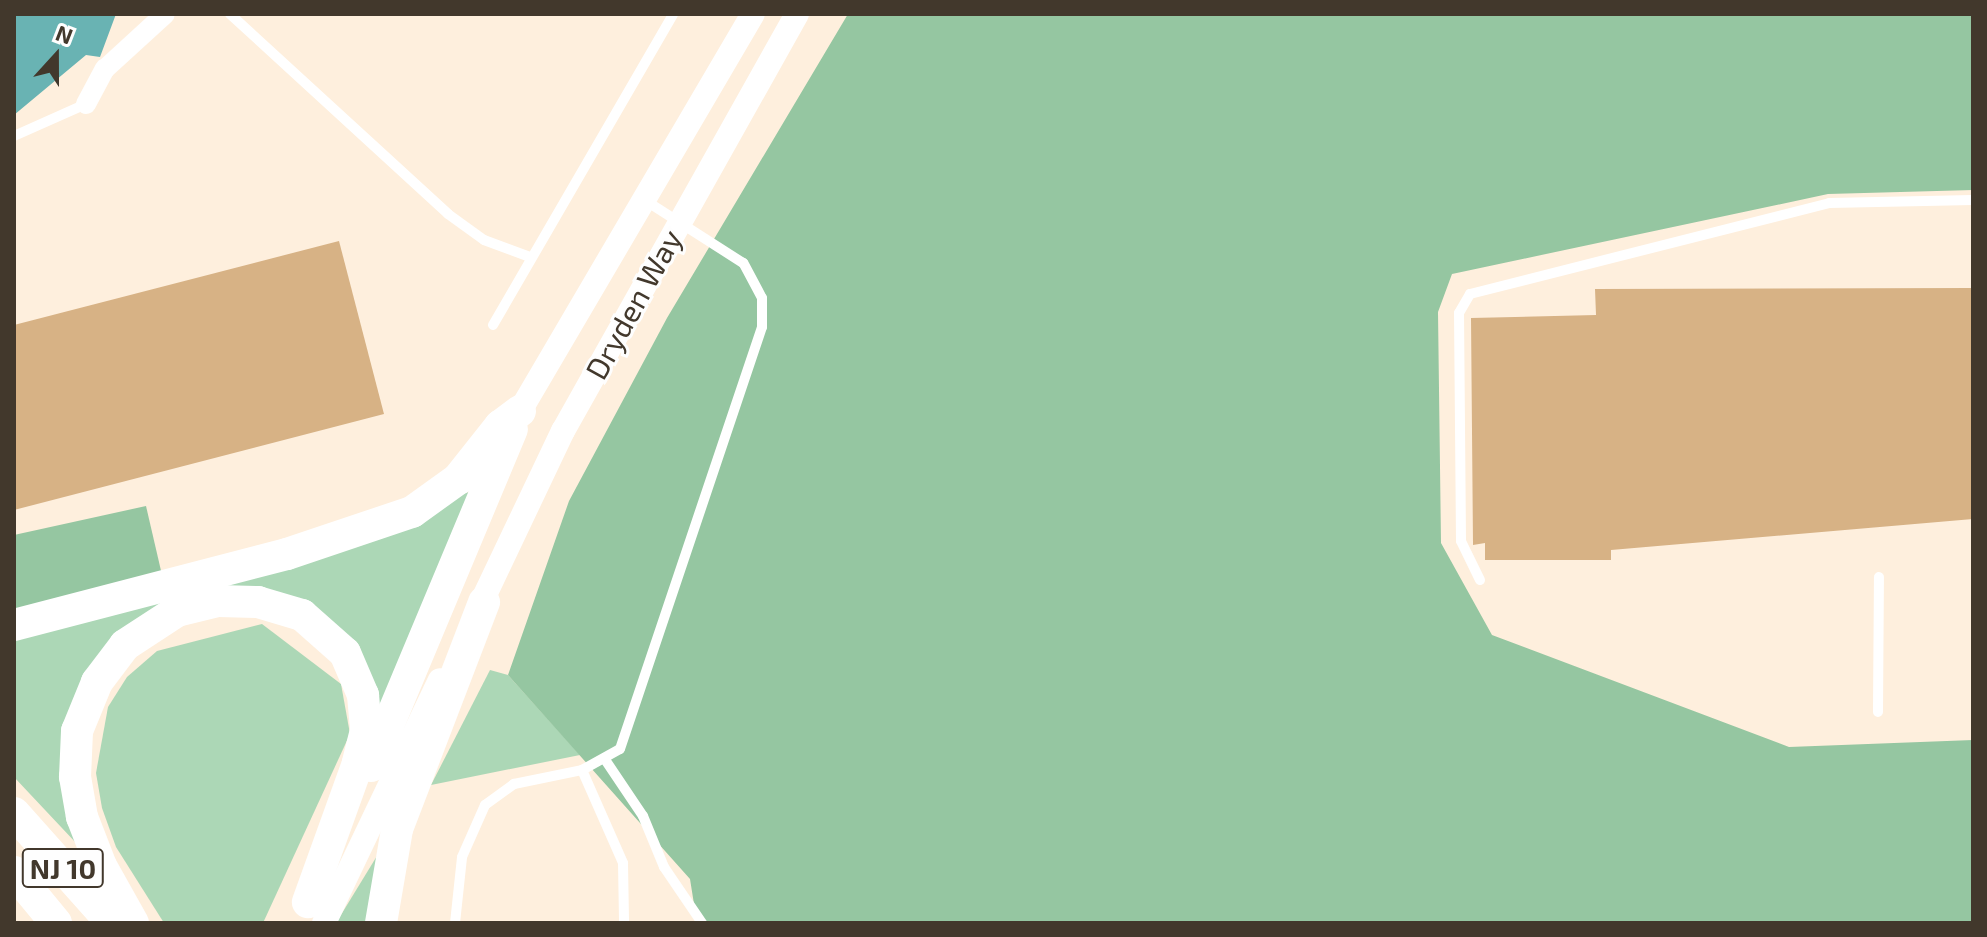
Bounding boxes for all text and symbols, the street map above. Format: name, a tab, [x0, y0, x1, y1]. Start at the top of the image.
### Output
north arrow	[16, 16, 96, 96]
text: N	[53, 19, 77, 49]
street label: Dryden Way	[577, 223, 689, 385]
road number: NJ 10	[21, 844, 105, 892]

